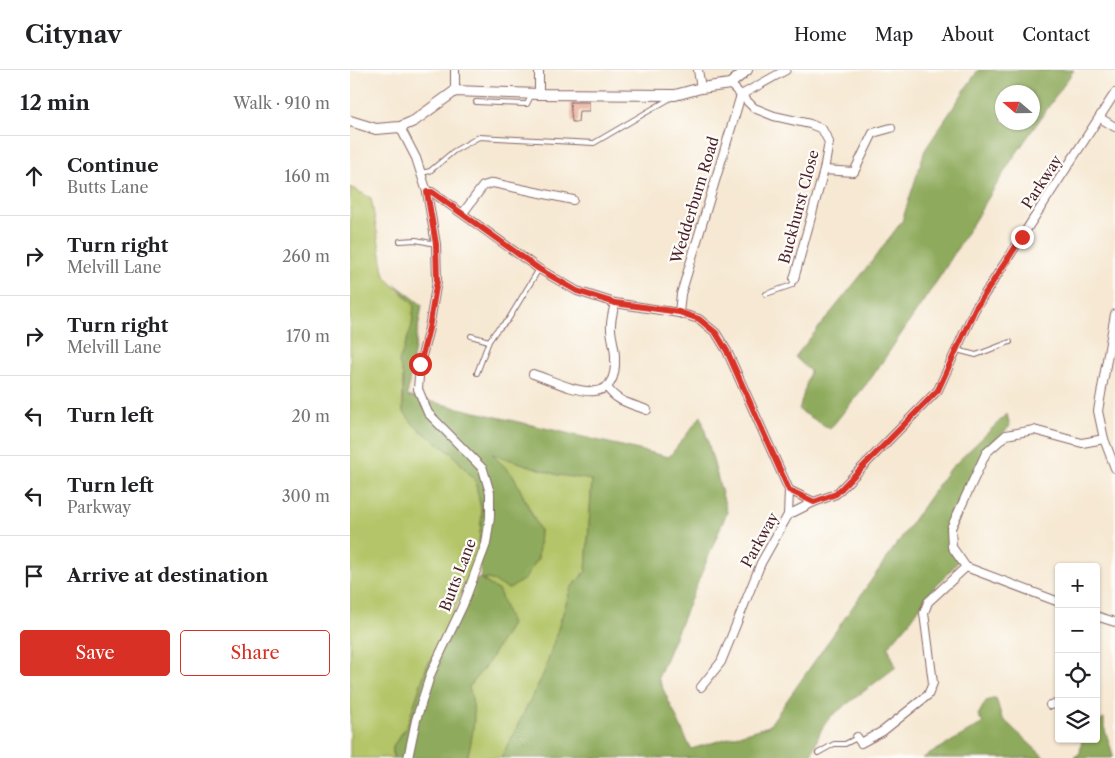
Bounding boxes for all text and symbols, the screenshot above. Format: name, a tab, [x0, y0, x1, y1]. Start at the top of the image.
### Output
text: Citynav	[25, 20, 122, 49]
text: Home	[794, 24, 847, 46]
text: Map	[875, 24, 913, 46]
text: About	[941, 24, 994, 46]
text: Contact	[1022, 24, 1090, 46]
north arrow	[995, 85, 1040, 130]
text: 12 min	[20, 90, 90, 115]
text: Walk · 910 m	[233, 93, 330, 113]
street label: Wedderburn Road	[666, 134, 723, 267]
street label: Buckhurst Close	[774, 148, 823, 266]
street label: Parkway	[1017, 151, 1066, 212]
text: Continue	[67, 154, 159, 177]
icon: ahead	[20, 162, 48, 190]
text: 160 m	[285, 166, 330, 186]
text: Butts Lane	[67, 177, 148, 197]
route end	[1011, 226, 1034, 249]
text: Turn right	[67, 234, 168, 257]
icon: right	[20, 242, 48, 270]
text: 260 m	[282, 246, 330, 266]
text: Melvill Lane	[67, 257, 162, 277]
text: Turn right	[67, 314, 168, 337]
icon: right	[20, 322, 48, 350]
text: 170 m	[286, 326, 330, 346]
text: Melvill Lane	[67, 337, 162, 357]
route start	[409, 353, 432, 376]
icon: left	[20, 402, 48, 430]
text: Turn left	[67, 404, 154, 427]
text: 20 m	[291, 406, 330, 426]
text: Turn left	[67, 474, 154, 497]
icon: left	[20, 482, 48, 510]
text: 300 m	[282, 486, 330, 506]
text: Parkway	[67, 497, 131, 517]
street label: Parkway	[737, 508, 783, 571]
street label: Butts Lane	[435, 536, 480, 614]
icon: arrive	[20, 562, 48, 590]
map controls	[1055, 563, 1100, 743]
button: +	[1055, 563, 1100, 608]
text: Arrive at destination	[67, 564, 268, 587]
button: −	[1055, 608, 1100, 653]
button: Save	[20, 630, 170, 676]
button: Share	[180, 630, 330, 676]
button: locate	[1055, 653, 1100, 698]
button: layers	[1055, 698, 1100, 743]

